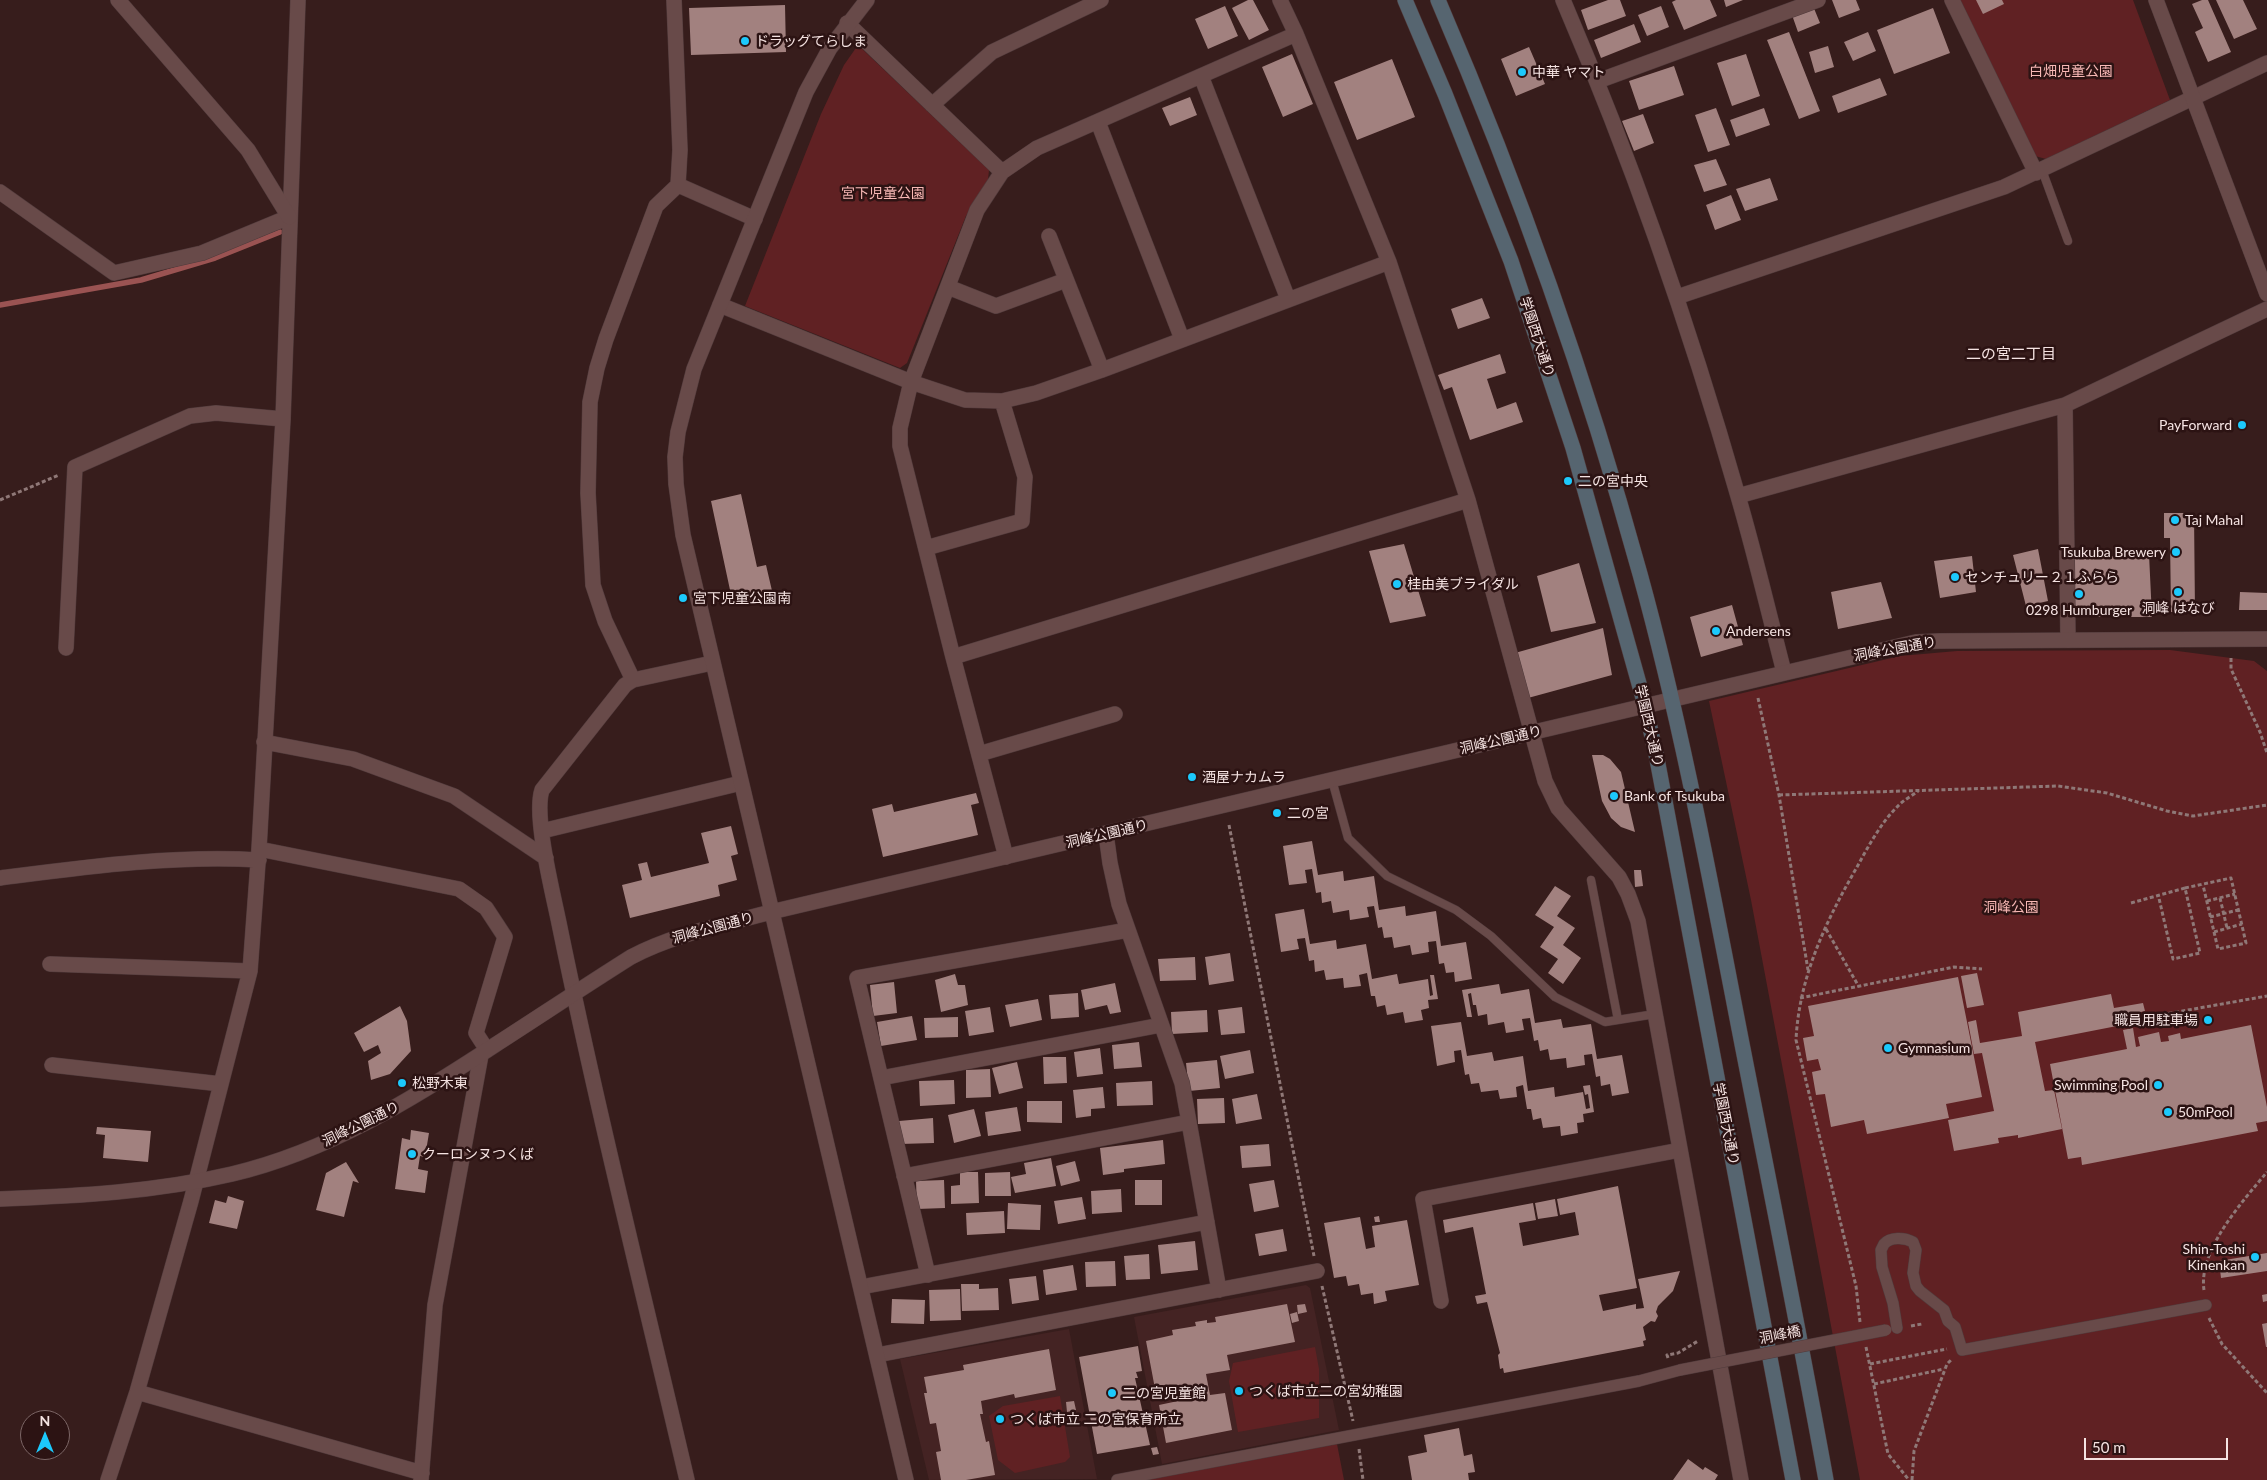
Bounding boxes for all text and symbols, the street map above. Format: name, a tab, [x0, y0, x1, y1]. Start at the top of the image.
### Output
place label: ドラッグてらしま	[755, 33, 867, 49]
marker: ドラッグてらしま	[739, 35, 751, 47]
park label: 白畑児童公園	[2029, 63, 2113, 79]
place label: 中華 ヤマト	[1532, 64, 1606, 80]
marker: 中華 ヤマト	[1516, 66, 1528, 78]
park label: 宮下児童公園	[841, 185, 925, 201]
street label: 学園西大通り	[1516, 294, 1558, 380]
district label: 二の宮二丁目	[1966, 345, 2056, 363]
place label: PayForward	[2159, 417, 2232, 433]
marker: PayForward	[2236, 419, 2248, 431]
place label: 二の宮中央	[1578, 473, 1648, 489]
marker: 二の宮中央	[1562, 475, 1574, 487]
place label: Taj Mahal	[2185, 512, 2243, 528]
marker: Taj Mahal	[2169, 514, 2181, 526]
place label: Tsukuba Brewery	[2061, 544, 2166, 560]
marker: Tsukuba Brewery	[2170, 546, 2182, 558]
place label: センチュリー２１ふらら	[1965, 569, 2119, 585]
marker: センチュリー２１ふらら	[1949, 571, 1961, 583]
place label: 桂由美ブライダル	[1407, 576, 1519, 592]
marker: 桂由美ブライダル	[1391, 578, 1403, 590]
marker: 洞峰 はなび	[2172, 586, 2184, 598]
marker: 0298 Humburger	[2073, 588, 2085, 600]
place label: 宮下児童公園南	[693, 590, 791, 606]
marker: 宮下児童公園南	[677, 592, 689, 604]
place label: 洞峰 はなび	[2141, 600, 2215, 616]
place label: 0298 Humburger	[2026, 602, 2132, 618]
place label: Andersens	[1726, 623, 1791, 639]
marker: Andersens	[1710, 625, 1722, 637]
street label: 洞峰公園通り	[1852, 633, 1938, 665]
street label: 学園西大通り	[1631, 683, 1667, 769]
street label: 洞峰公園通り	[1458, 722, 1544, 758]
place label: 酒屋ナカムラ	[1202, 769, 1286, 785]
marker: 酒屋ナカムラ	[1186, 771, 1198, 783]
place label: Bank of Tsukuba	[1624, 788, 1725, 804]
marker: Bank of Tsukuba	[1608, 790, 1620, 802]
place label: 二の宮	[1287, 805, 1329, 821]
marker: 二の宮	[1271, 807, 1283, 819]
street label: 洞峰公園通り	[1064, 816, 1150, 852]
park label: 洞峰公園	[1983, 899, 2039, 915]
street label: 洞峰公園通り	[670, 909, 756, 947]
place label: 職員用駐車場	[2114, 1012, 2198, 1028]
marker: 職員用駐車場	[2202, 1014, 2214, 1026]
place label: Gymnasium	[1898, 1040, 1970, 1056]
marker: Gymnasium	[1882, 1042, 1894, 1054]
place label: 松野木東	[412, 1075, 468, 1091]
marker: 松野木東	[396, 1077, 408, 1089]
place label: Swimming Pool	[2054, 1077, 2148, 1093]
marker: Swimming Pool	[2152, 1079, 2164, 1091]
street label: 学園西大通り	[1710, 1081, 1742, 1167]
street label: 洞峰公園通り	[320, 1098, 402, 1150]
place label: 50mPool	[2178, 1104, 2233, 1120]
marker: 50mPool	[2162, 1106, 2174, 1118]
place label: クーロンヌつくば	[422, 1146, 534, 1162]
marker: クーロンヌつくば	[406, 1148, 418, 1160]
place label: Shin-Toshi Kinenkan	[2182, 1241, 2245, 1274]
marker: Shin-Toshi Kinenkan	[2249, 1251, 2261, 1263]
street label: 洞峰橋	[1758, 1323, 1802, 1347]
place label: つくば市立二の宮幼稚園	[1249, 1383, 1403, 1399]
place label: 二の宮児童館	[1122, 1385, 1206, 1401]
marker: つくば市立二の宮幼稚園	[1233, 1385, 1245, 1397]
marker: 二の宮児童館	[1106, 1387, 1118, 1399]
north arrow	[20, 1410, 70, 1460]
place label: つくば市立 二の宮保育所立	[1010, 1411, 1182, 1427]
text: N	[40, 1412, 50, 1429]
marker: つくば市立 二の宮保育所立	[994, 1413, 1006, 1425]
scale bar	[2087, 1428, 2231, 1460]
text: 50 m	[2092, 1438, 2126, 1456]

